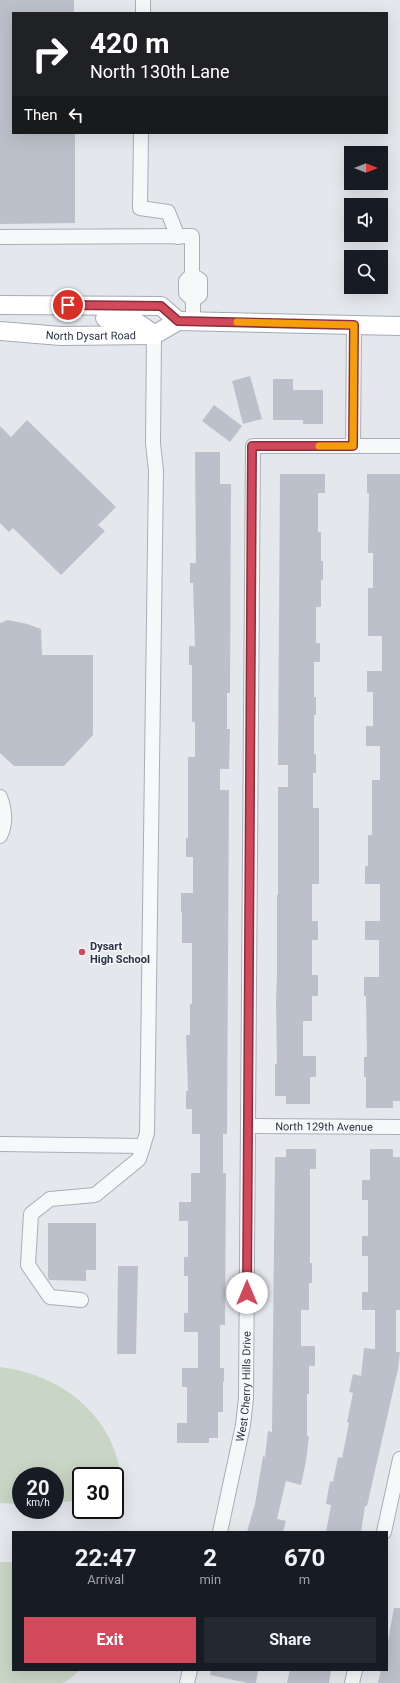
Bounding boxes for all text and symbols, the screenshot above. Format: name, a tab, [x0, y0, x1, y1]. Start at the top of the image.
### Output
text: 420 m	[90, 27, 169, 60]
icon: right	[24, 28, 76, 80]
text: North 130th Lane	[90, 61, 230, 82]
icon: left	[65, 104, 87, 126]
text: Then	[24, 106, 57, 124]
north arrow	[344, 146, 388, 190]
map controls	[344, 146, 388, 294]
button: sound	[344, 198, 388, 242]
button: search	[344, 250, 388, 294]
pin	[51, 288, 85, 322]
icon: arrive	[57, 294, 79, 316]
street label: North Dysart Road	[45, 329, 136, 343]
place label: Dysart High School	[90, 940, 150, 966]
marker: Dysart High School	[77, 947, 87, 957]
street label: North 129th Avenue	[275, 1120, 373, 1134]
position arrow	[226, 1272, 268, 1314]
street label: West Cherry Hills Drive	[234, 1331, 253, 1443]
speed limit sign: 30	[72, 1467, 124, 1519]
text: 20	[27, 1476, 49, 1500]
text: km/h	[26, 1497, 50, 1508]
text: 22:47	[75, 1544, 137, 1572]
text: 2	[203, 1544, 217, 1572]
text: 670	[284, 1544, 325, 1572]
text: Arrival	[87, 1572, 124, 1587]
text: min	[199, 1572, 221, 1587]
text: m	[299, 1572, 310, 1587]
button: Exit	[24, 1617, 196, 1663]
button: Share	[204, 1617, 376, 1663]

